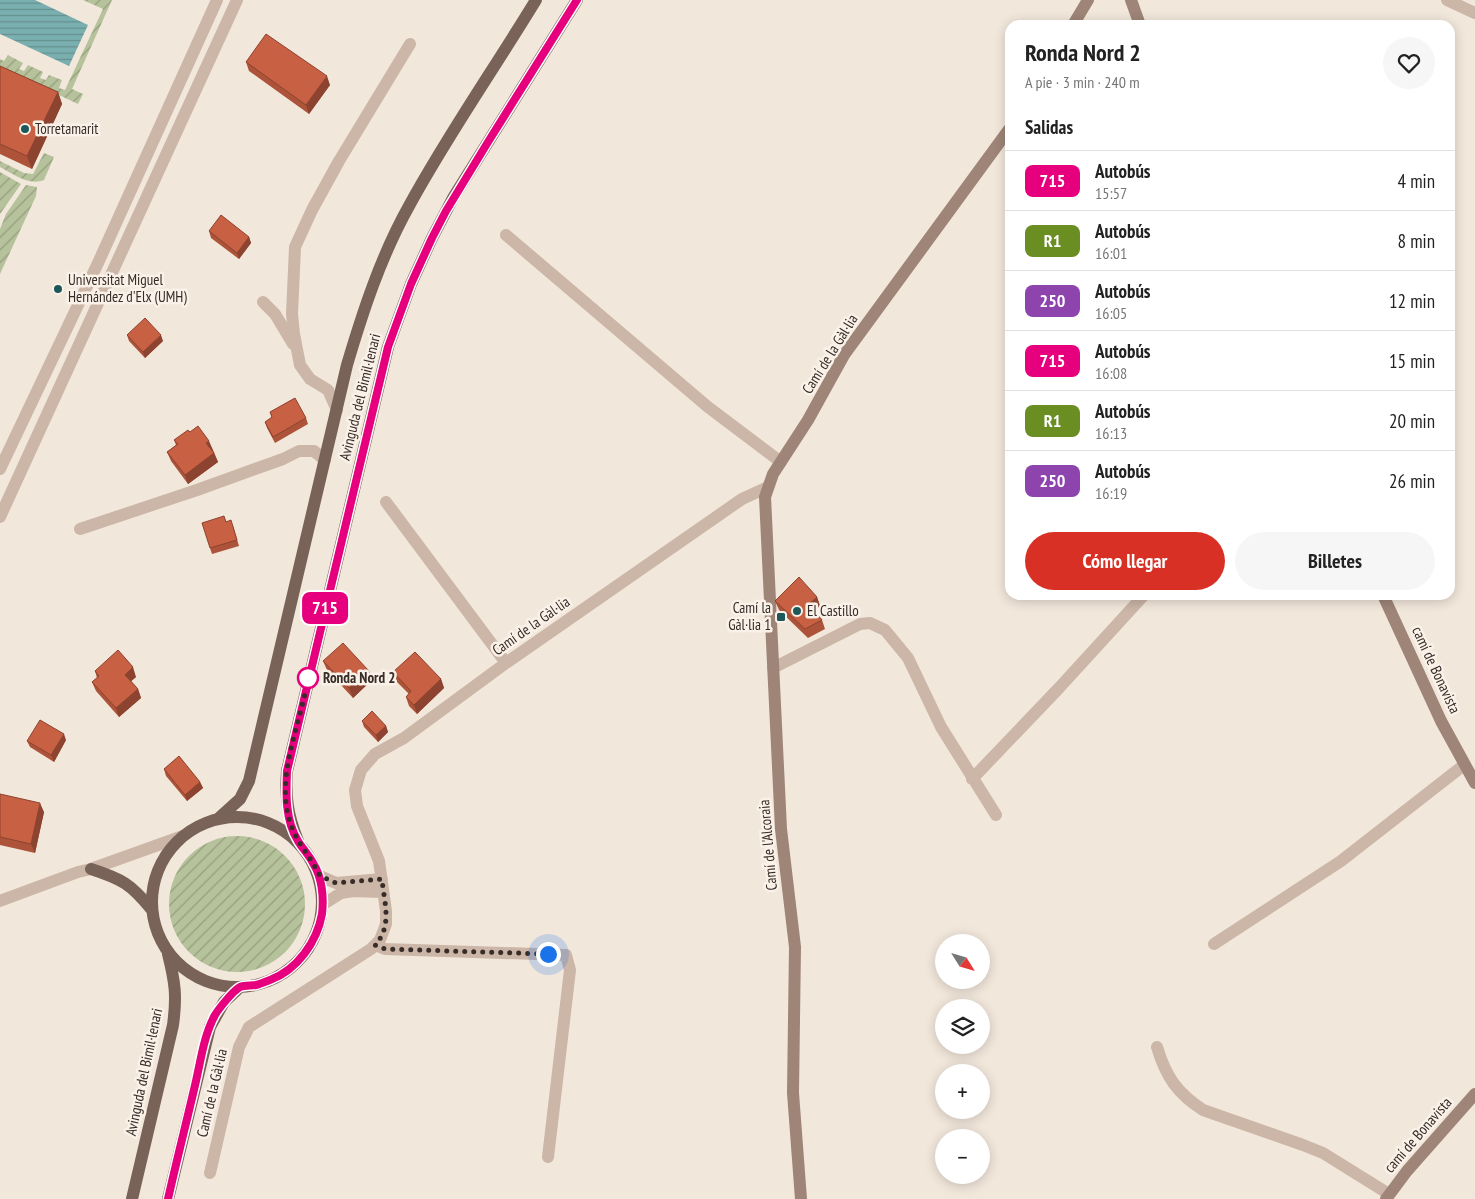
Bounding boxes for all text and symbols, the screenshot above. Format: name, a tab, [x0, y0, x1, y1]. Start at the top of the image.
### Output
text: Ronda Nord 2	[1025, 37, 1141, 68]
button: heart	[1383, 37, 1435, 89]
text: A pie · 3 min · 240 m	[1025, 72, 1140, 92]
text: Salidas	[1025, 115, 1073, 139]
place label: Torretamarit	[35, 119, 98, 138]
marker: Torretamarit	[19, 123, 31, 135]
text: Autobús	[1095, 159, 1151, 183]
text: 715	[1040, 169, 1065, 192]
text: 4 min	[1398, 169, 1435, 193]
text: 15:57	[1095, 183, 1127, 203]
text: Autobús	[1095, 219, 1151, 243]
text: R1	[1044, 229, 1061, 252]
text: 8 min	[1398, 229, 1435, 253]
text: 16:01	[1095, 243, 1127, 263]
place label: Universitat Miguel Hernández d'Elx (UMH)	[68, 270, 187, 306]
text: Autobús	[1095, 279, 1151, 303]
marker: Universitat Miguel Hernández d'Elx (UMH)	[52, 283, 64, 295]
text: 250	[1040, 289, 1065, 312]
text: 12 min	[1389, 289, 1435, 313]
text: 16:05	[1095, 303, 1127, 323]
street label: Camí de la Gàl·lia	[798, 310, 862, 397]
street label: Avinguda del Bimil·lenari	[335, 332, 384, 462]
text: Autobús	[1095, 339, 1151, 363]
text: 715	[1040, 349, 1065, 372]
text: 15 min	[1389, 349, 1435, 373]
text: 16:08	[1095, 363, 1127, 383]
text: Autobús	[1095, 399, 1151, 423]
text: R1	[1044, 409, 1061, 432]
text: 20 min	[1389, 409, 1435, 433]
text: 16:13	[1095, 423, 1127, 443]
text: Autobús	[1095, 459, 1151, 483]
text: 250	[1040, 469, 1065, 492]
text: 26 min	[1389, 469, 1435, 493]
text: 16:19	[1095, 483, 1127, 503]
button: Cómo llegar	[1025, 532, 1225, 590]
button: Billetes	[1235, 532, 1435, 590]
line badge: 715	[296, 592, 354, 624]
street label: Camí de la Gàl·lia	[488, 592, 573, 659]
text: 715	[312, 596, 338, 619]
place label: Camí la Gàl·lia 1	[728, 598, 771, 634]
place label: El Castillo	[807, 601, 859, 620]
marker: El Castillo	[791, 605, 803, 617]
marker: Camí la Gàl·lia 1	[775, 611, 787, 623]
street label: camí de Bonavista	[1408, 623, 1465, 716]
marker: Ronda Nord 2	[297, 667, 319, 689]
place label: Ronda Nord 2	[323, 668, 395, 687]
street label: Camí de l'Alcoraia	[754, 799, 781, 891]
north arrow	[935, 934, 990, 989]
map controls	[935, 934, 990, 1184]
your location	[536, 942, 561, 967]
button: layers	[935, 999, 990, 1054]
street label: Avinguda del Bimil·lenari	[121, 1006, 166, 1137]
street label: Camí de la Gàl·lia	[192, 1047, 231, 1139]
button: +	[935, 1064, 990, 1119]
street label: camí de Bonavista	[1380, 1093, 1456, 1176]
button: −	[935, 1129, 990, 1184]

